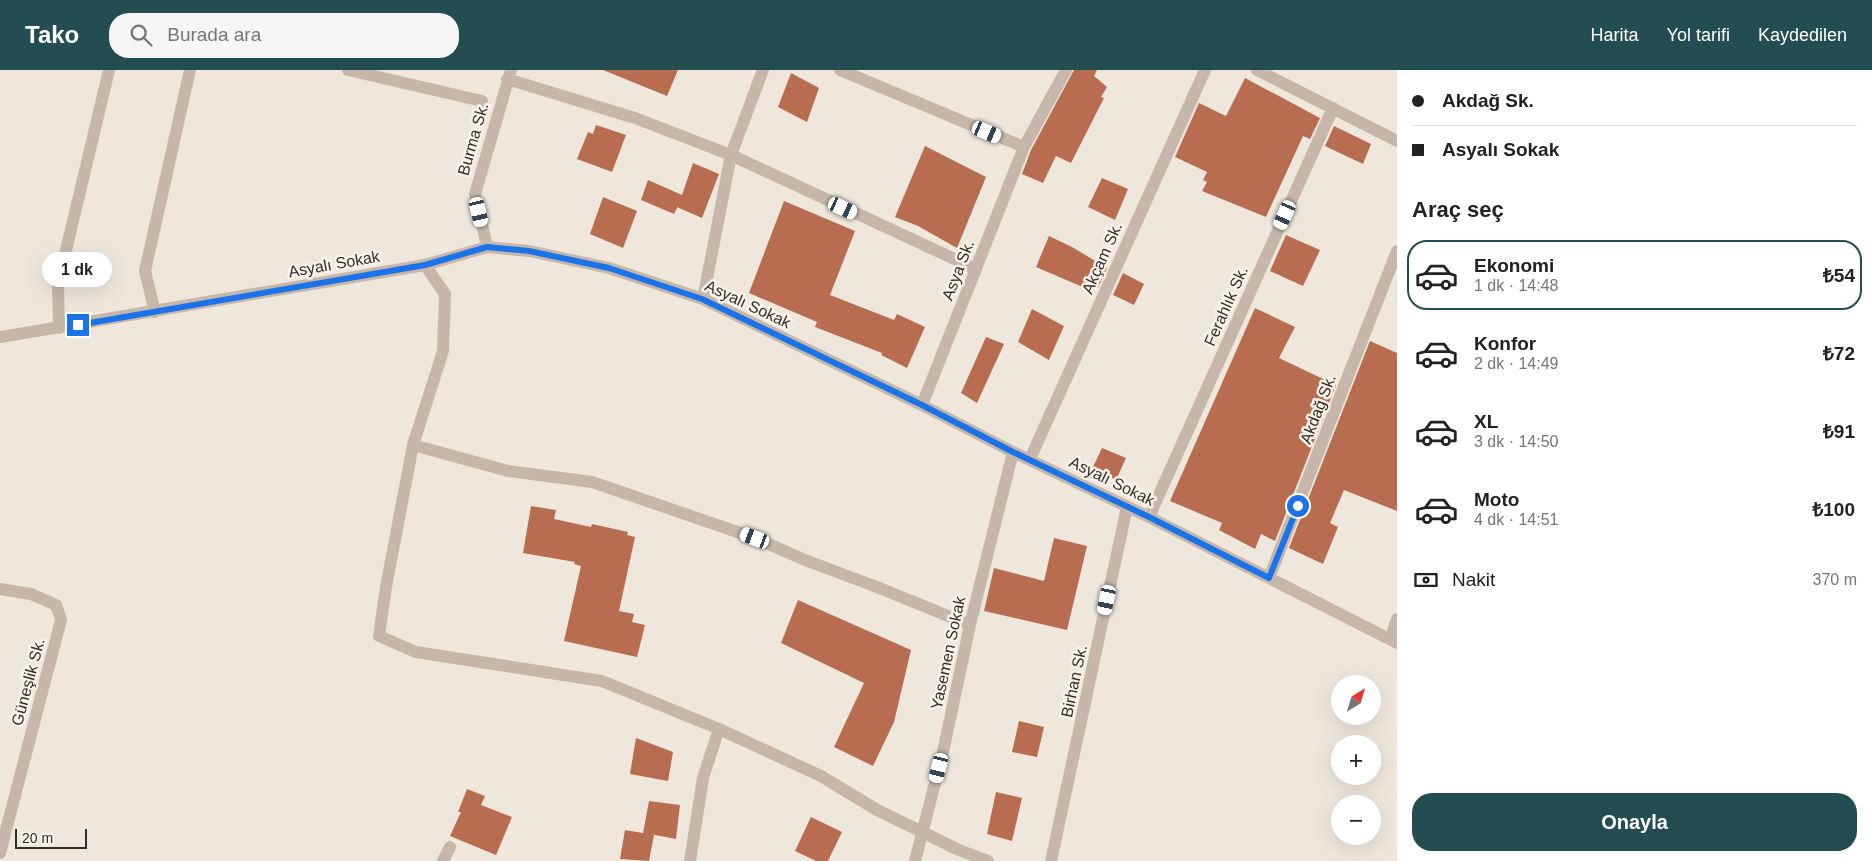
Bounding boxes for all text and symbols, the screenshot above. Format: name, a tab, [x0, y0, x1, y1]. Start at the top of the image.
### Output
search box	[109, 13, 459, 58]
text: Tako	[25, 21, 79, 48]
icon: search	[127, 21, 155, 49]
text: Burada ara	[167, 24, 261, 45]
text: Harita	[1591, 25, 1639, 45]
text: Yol tarifi	[1667, 25, 1730, 45]
text: Kaydedilen	[1758, 25, 1847, 45]
text: Akdağ Sk.	[1442, 90, 1534, 111]
street label: Burma Sk.	[455, 101, 491, 177]
car	[970, 119, 1003, 145]
text: Asyalı Sokak	[1442, 139, 1559, 160]
car	[826, 195, 859, 221]
car	[468, 196, 489, 228]
text: Araç seç	[1412, 197, 1504, 222]
car	[1272, 198, 1297, 232]
street label: Akçam Sk.	[1079, 220, 1125, 296]
street label: Asya Sk.	[939, 237, 977, 303]
street label: Asyalı Sokak	[287, 247, 382, 280]
callout: 1 dk	[43, 252, 113, 288]
icon: car	[1414, 253, 1459, 298]
text: Ekonomi	[1474, 255, 1554, 276]
text: 1 dk	[61, 261, 93, 278]
street label: Ferahlık Sk.	[1201, 264, 1251, 348]
text: ₺54	[1823, 265, 1855, 286]
street label: Asyalı Sokak	[702, 277, 794, 332]
text: 1 dk · 14:48	[1474, 277, 1559, 294]
route end	[67, 314, 89, 336]
icon: car	[1414, 331, 1459, 376]
text: Konfor	[1474, 333, 1536, 354]
text: ₺72	[1823, 343, 1855, 364]
text: 2 dk · 14:49	[1474, 355, 1559, 372]
street label: Akdağ Sk.	[1297, 372, 1339, 446]
icon: car	[1414, 409, 1459, 454]
text: XL	[1474, 411, 1498, 432]
text: ₺91	[1823, 421, 1855, 442]
text: 3 dk · 14:50	[1474, 433, 1559, 450]
street label: Asyalı Sokak	[1067, 453, 1158, 509]
icon: car	[1414, 487, 1459, 532]
text: Moto	[1474, 489, 1519, 510]
route start	[1287, 495, 1309, 517]
text: ₺100	[1812, 499, 1855, 520]
text: 4 dk · 14:51	[1474, 511, 1559, 528]
car	[738, 526, 771, 550]
icon: cash	[1412, 566, 1440, 594]
text: Nakit	[1452, 569, 1495, 590]
text: 370 m	[1813, 571, 1857, 588]
car	[1096, 584, 1117, 616]
street label: Yasemen Sokak	[928, 594, 969, 711]
street label: Güneşlik Sk.	[8, 636, 48, 728]
street label: Birhan Sk.	[1058, 643, 1090, 719]
north arrow	[1331, 675, 1381, 725]
map controls	[1331, 675, 1381, 845]
button: +	[1331, 735, 1381, 785]
car	[928, 752, 949, 784]
button: Onayla	[1412, 793, 1857, 851]
button: −	[1331, 795, 1381, 845]
scale bar	[15, 826, 88, 849]
text: 20 m	[22, 830, 53, 846]

